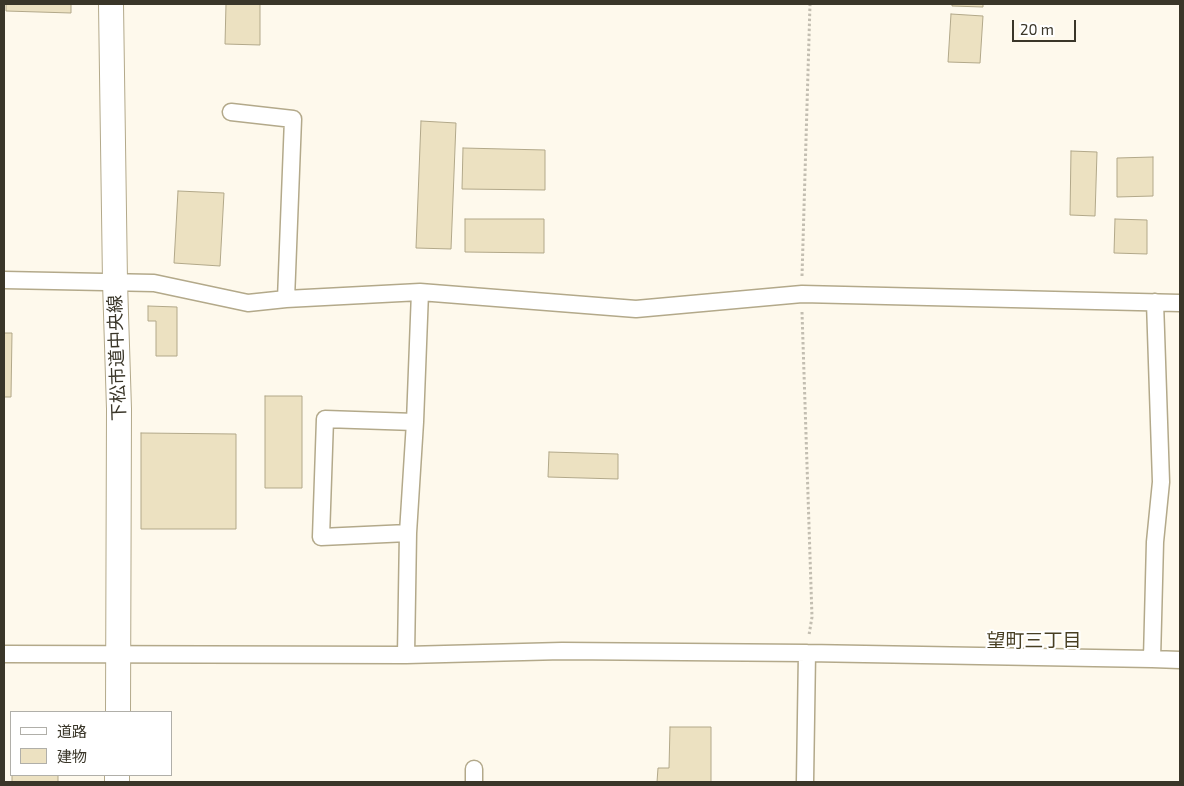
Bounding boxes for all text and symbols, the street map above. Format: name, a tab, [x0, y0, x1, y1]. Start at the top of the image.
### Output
scale bar	[1014, 10, 1078, 42]
text: 20 m	[1020, 20, 1054, 38]
street label: 下松市道中央線	[104, 295, 130, 421]
district label: 望町三丁目	[987, 630, 1081, 652]
legend	[10, 711, 172, 776]
text: 道路	[57, 722, 87, 740]
text: 建物	[57, 747, 87, 765]

